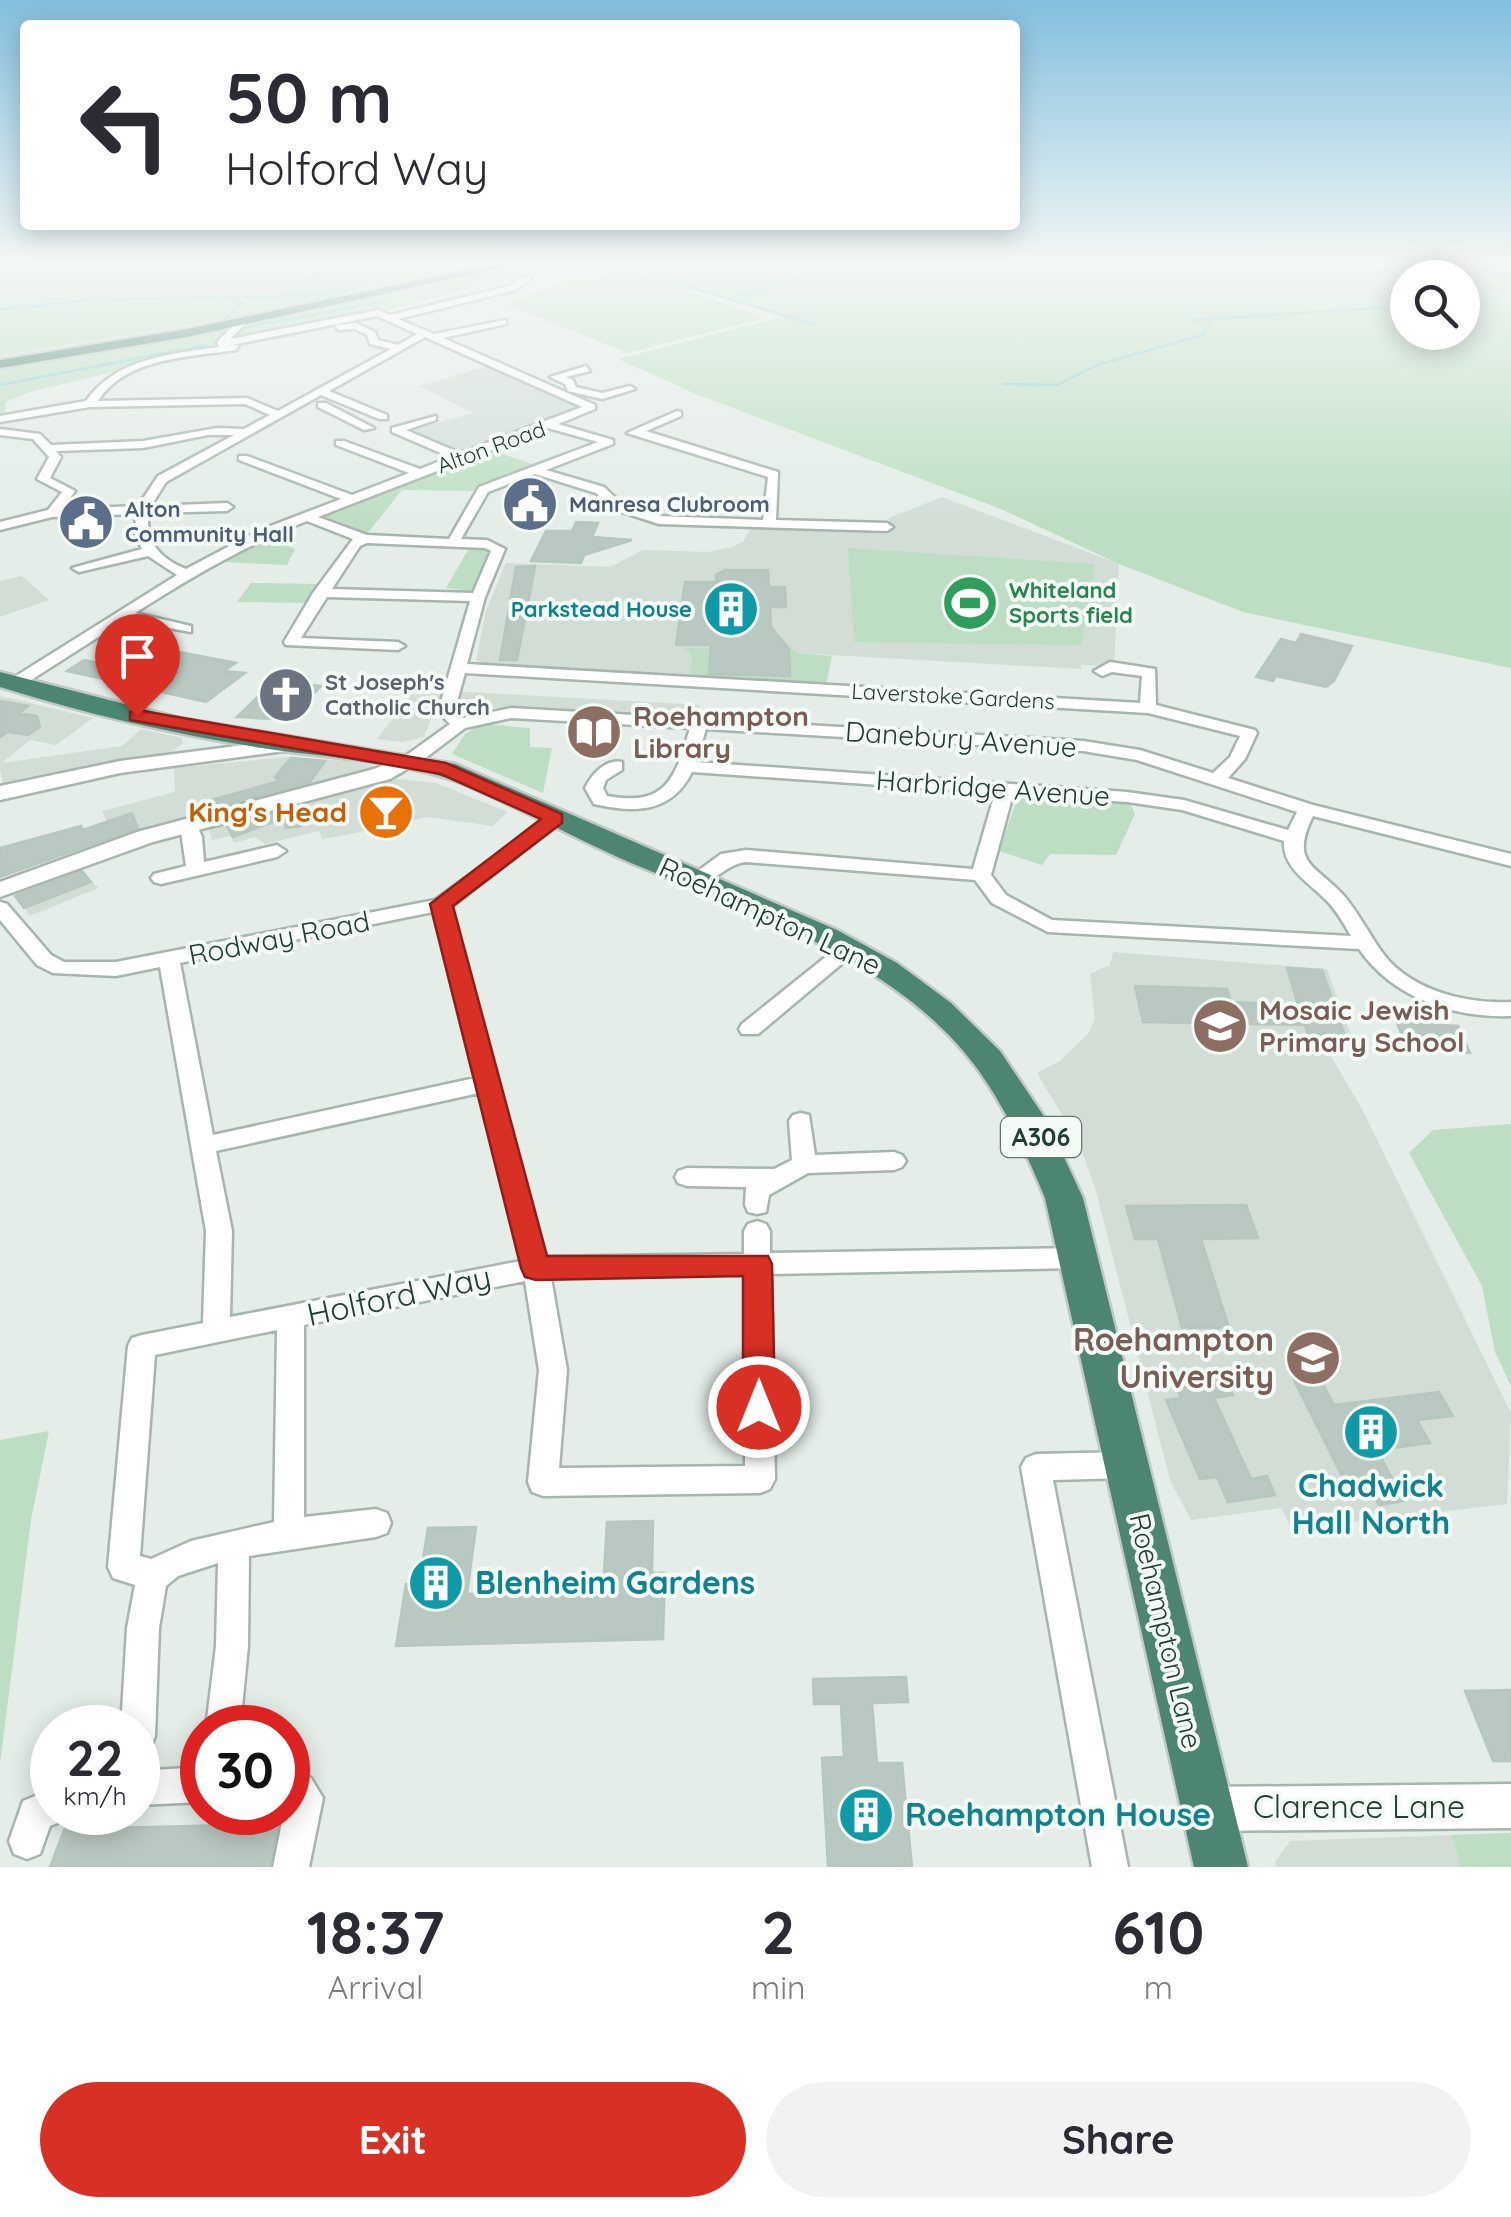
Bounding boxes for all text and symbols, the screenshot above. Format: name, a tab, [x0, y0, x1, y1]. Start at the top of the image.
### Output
text: 50 m	[225, 53, 392, 141]
icon: left	[60, 60, 190, 190]
text: Holford Way	[225, 140, 488, 196]
map controls	[1390, 260, 1480, 350]
button: search	[1390, 260, 1480, 350]
street label: Alton Road	[433, 414, 549, 480]
public building icon: Manresa Clubroom	[500, 474, 560, 534]
place label: Manresa Clubroom	[569, 490, 770, 518]
public building icon: Alton Community Hall	[56, 492, 116, 552]
place label: Alton Community Hall	[125, 495, 294, 548]
sports icon: Whiteland Sports field	[940, 573, 1000, 633]
place label: Whiteland Sports field	[1009, 576, 1133, 629]
building icon: Parkstead House	[701, 579, 761, 639]
place label: Parkstead House	[511, 595, 692, 623]
pin	[95, 614, 180, 717]
icon: arrive	[110, 629, 165, 684]
church icon: St Joseph's Catholic Church	[256, 665, 316, 725]
place label: St Joseph's Catholic Church	[325, 668, 490, 721]
street label: Laverstoke Gardens	[851, 677, 1055, 715]
place label: Roehampton Library	[633, 698, 809, 765]
library icon: Roehampton Library	[564, 702, 624, 762]
street label: Danebury Avenue	[844, 713, 1078, 764]
street label: Harbridge Avenue	[875, 762, 1111, 813]
bar icon: King's Head	[356, 782, 416, 842]
place label: King's Head	[188, 794, 347, 829]
street label: Roehampton Lane	[654, 849, 887, 982]
street label: Rodway Road	[185, 903, 372, 972]
place label: Mosaic Jewish Primary School	[1259, 992, 1465, 1059]
school or university icon: Mosaic Jewish Primary School	[1190, 996, 1250, 1056]
road number: A306	[1001, 1117, 1081, 1157]
street label: Holford Way	[303, 1256, 495, 1334]
place label: Roehampton University	[1073, 1319, 1274, 1396]
school or university icon: Roehampton University	[1283, 1328, 1343, 1388]
position arrow	[707, 1355, 811, 1459]
building icon: Chadwick Hall North	[1341, 1402, 1401, 1462]
place label: Chadwick Hall North	[1292, 1465, 1450, 1542]
street label: Roehampton Lane	[1122, 1510, 1211, 1752]
building icon: Blenheim Gardens	[406, 1553, 466, 1613]
place label: Blenheim Gardens	[475, 1562, 755, 1602]
speed limit sign: 30	[180, 1705, 310, 1835]
text: 22	[67, 1726, 123, 1789]
text: km/h	[63, 1780, 127, 1811]
building icon: Roehampton House	[836, 1785, 896, 1845]
street label: Clarence Lane	[1253, 1786, 1465, 1826]
place label: Roehampton House	[905, 1794, 1211, 1834]
text: 18:37	[307, 1894, 444, 1969]
text: 2	[761, 1894, 795, 1969]
text: 610	[1112, 1894, 1204, 1969]
text: Arrival	[328, 1967, 423, 2007]
text: min	[751, 1967, 806, 2007]
text: m	[1144, 1967, 1173, 2007]
button: Exit	[40, 2082, 746, 2197]
button: Share	[766, 2082, 1471, 2197]

